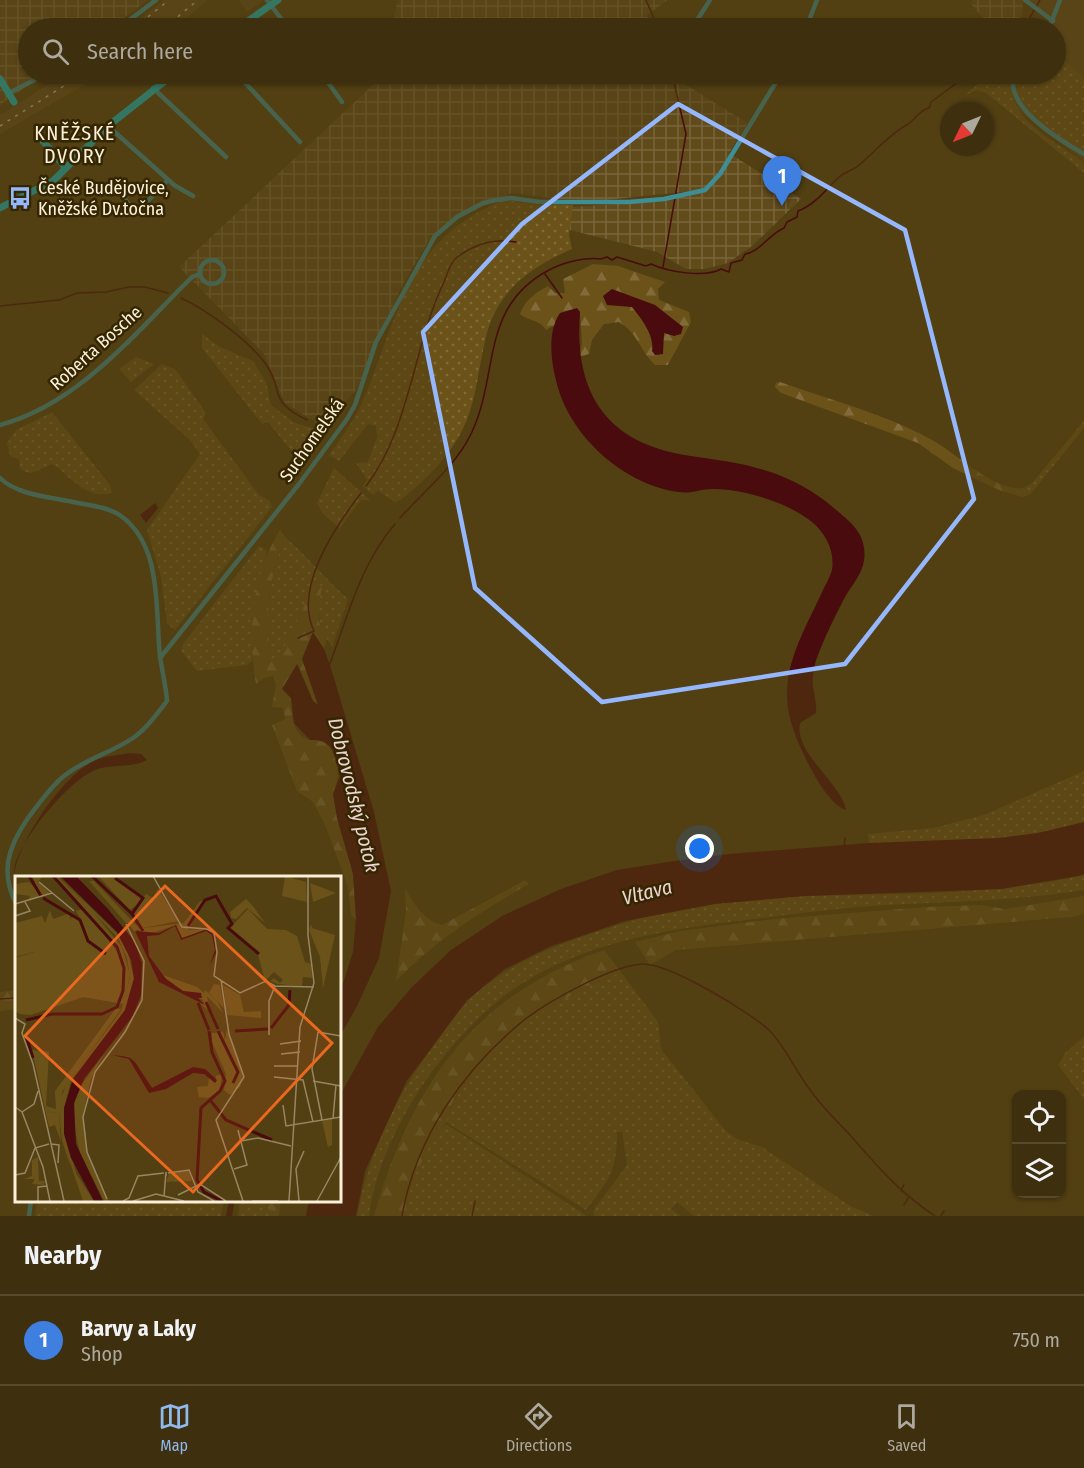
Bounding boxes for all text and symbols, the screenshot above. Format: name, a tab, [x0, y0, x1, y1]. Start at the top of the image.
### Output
search box	[18, 18, 1066, 84]
icon: search	[39, 35, 72, 68]
text: Search here	[87, 38, 193, 65]
north arrow	[940, 102, 994, 156]
district label: KNĚŽSKÉ DVORY	[34, 121, 116, 168]
pin: 1	[762, 156, 802, 206]
place label: České Budějovice, Kněžské Dv.točna	[38, 177, 169, 220]
bus stop icon: České Budějovice, Kněžské Dv.točna	[7, 185, 33, 211]
street label: Roberta Bosche	[46, 301, 146, 395]
street label: Suchomelská	[275, 394, 349, 486]
water label: Dobrovodský potok	[323, 715, 385, 875]
your location	[685, 834, 714, 863]
water label: Vltava	[619, 874, 675, 910]
inset map	[15, 876, 340, 1201]
map controls	[1012, 1090, 1066, 1198]
button: locate	[1012, 1090, 1066, 1144]
button: layers	[1012, 1144, 1066, 1198]
text: Nearby	[24, 1240, 101, 1271]
text: Barvy a Laky	[81, 1315, 196, 1342]
text: 1	[39, 1328, 48, 1352]
text: 750 m	[1013, 1328, 1060, 1352]
text: Shop	[81, 1342, 123, 1366]
tab: Map	[158, 1400, 191, 1455]
tab: Directions	[506, 1400, 572, 1455]
tab: Saved	[887, 1400, 926, 1455]

